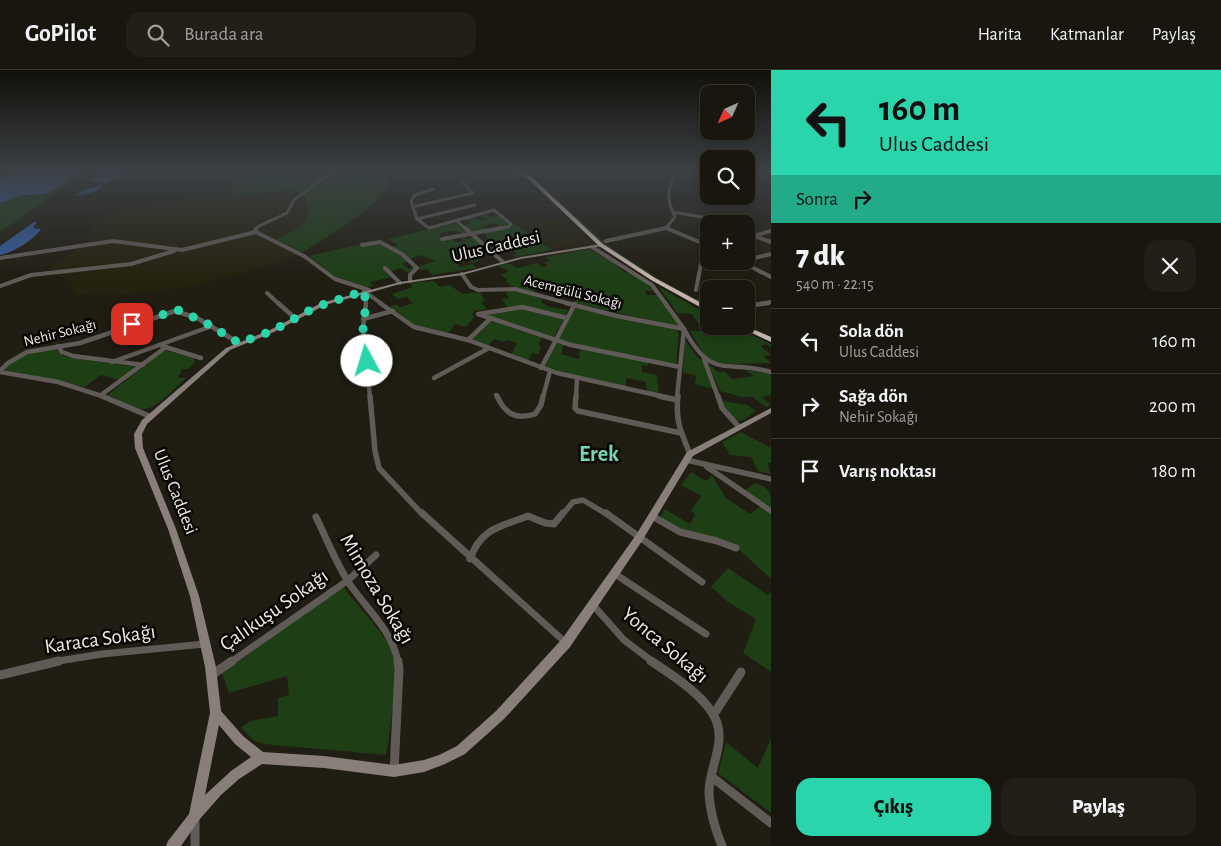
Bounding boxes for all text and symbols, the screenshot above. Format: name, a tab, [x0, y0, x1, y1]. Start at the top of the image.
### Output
search box	[126, 12, 476, 57]
icon: search	[144, 21, 172, 49]
text: GoPilot	[25, 22, 96, 46]
text: Burada ara	[184, 25, 264, 44]
text: Harita	[978, 26, 1022, 44]
text: Katmanlar	[1050, 26, 1124, 44]
text: Paylaş	[1152, 26, 1196, 44]
north arrow	[700, 85, 755, 140]
map controls	[700, 85, 755, 335]
icon: left	[796, 90, 861, 155]
text: 160 m	[879, 92, 960, 127]
text: Ulus Caddesi	[879, 133, 989, 155]
button: search	[700, 150, 755, 205]
icon: right	[848, 185, 876, 213]
text: Sonra	[796, 190, 838, 209]
button: +	[700, 215, 755, 270]
street label: Ulus Caddesi	[450, 228, 542, 266]
button: close	[1144, 240, 1196, 292]
text: 7 dk	[796, 241, 845, 271]
street label: Acemgülü Sokağı	[522, 273, 624, 311]
text: 540 m · 22:15	[796, 276, 874, 292]
button: −	[700, 280, 755, 335]
pin	[111, 303, 153, 345]
icon: arrive	[118, 310, 146, 338]
street label: Nehir Sokağı	[22, 317, 98, 349]
text: Sola dön	[839, 322, 904, 341]
icon: left	[796, 327, 824, 355]
text: 160 m	[1152, 332, 1196, 351]
position arrow	[340, 334, 392, 386]
text: Ulus Caddesi	[839, 344, 919, 360]
text: Sağa dön	[839, 387, 908, 406]
icon: right	[796, 392, 824, 420]
text: 200 m	[1149, 397, 1196, 416]
text: Nehir Sokağı	[839, 409, 918, 425]
district label: Erek	[579, 443, 619, 465]
street label: Ulus Caddesi	[150, 447, 200, 537]
icon: arrive	[796, 457, 824, 485]
text: Varış noktası	[839, 462, 937, 481]
text: 180 m	[1152, 462, 1196, 481]
street label: Mimoza Sokağı	[336, 530, 418, 648]
street label: Çalıkuşu Sokağı	[216, 565, 332, 655]
street label: Yonca Sokağı	[618, 603, 712, 687]
street label: Karaca Sokağı	[43, 621, 157, 657]
button: Çıkış	[796, 778, 991, 836]
button: Paylaş	[1001, 778, 1196, 836]

